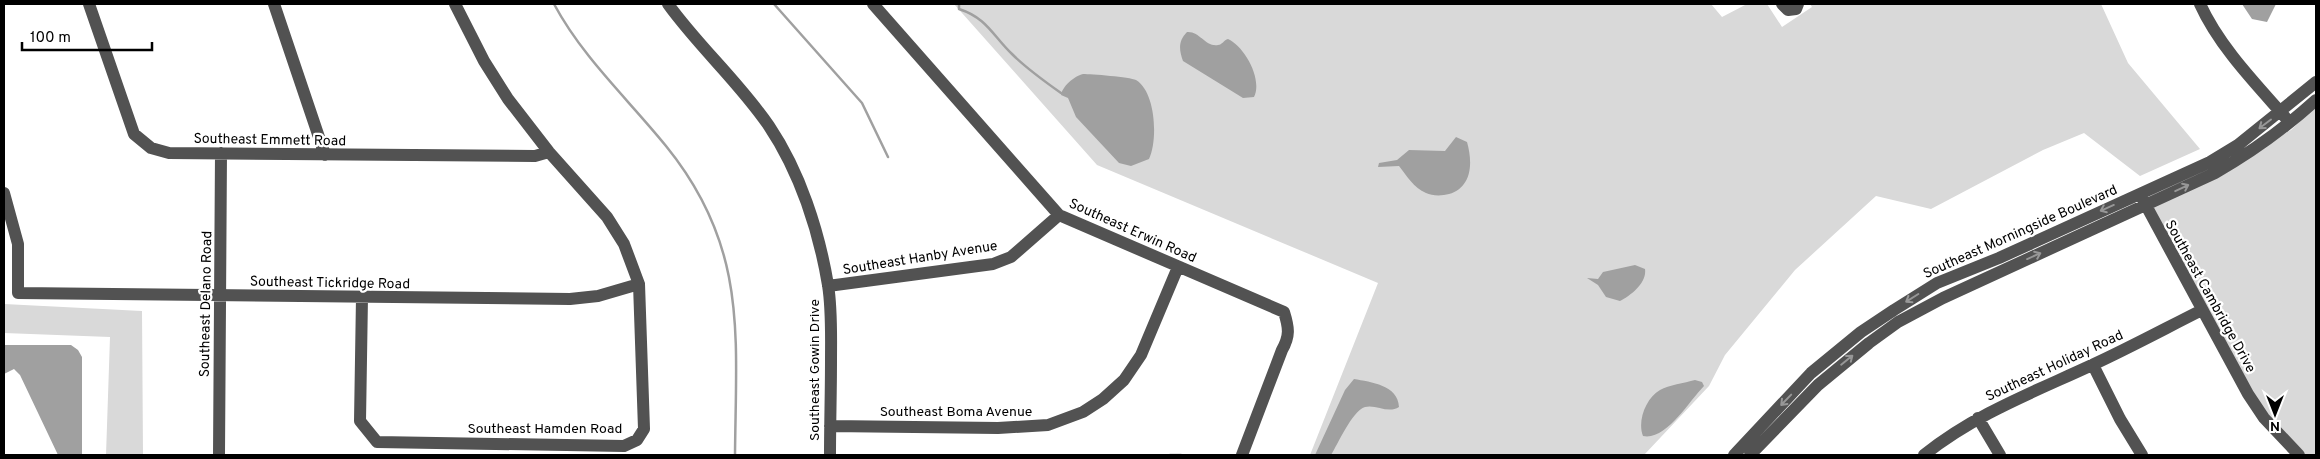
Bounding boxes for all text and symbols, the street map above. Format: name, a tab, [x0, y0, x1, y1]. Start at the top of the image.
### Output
scale bar	[22, 20, 152, 52]
text: 100 m	[30, 29, 71, 48]
one-way arrow	[2258, 119, 2272, 129]
street label: Southeast Emmett Road	[194, 131, 346, 150]
street label: Southeast Morningside Boulevard	[1921, 182, 2120, 283]
one-way arrow	[2174, 183, 2189, 193]
street label: Southeast Erwin Road	[1066, 196, 1199, 267]
one-way arrow	[2100, 204, 2115, 214]
street label: Southeast Cambridge Drive	[2161, 218, 2259, 376]
street label: Southeast Delano Road	[197, 231, 216, 377]
street label: Southeast Hanby Avenue	[842, 238, 999, 279]
one-way arrow	[2026, 250, 2041, 260]
street label: Southeast Tickridge Road	[250, 274, 410, 293]
one-way arrow	[1906, 294, 1920, 304]
street label: Southeast Gowin Drive	[807, 299, 824, 441]
street label: Southeast Holiday Road	[1983, 327, 2126, 406]
one-way arrow	[1840, 354, 1853, 365]
north arrow	[2250, 389, 2300, 439]
one-way arrow	[1780, 393, 1792, 406]
street label: Southeast Boma Avenue	[880, 404, 1032, 421]
text: N	[2270, 417, 2280, 434]
street label: Southeast Hamden Road	[468, 421, 622, 438]

